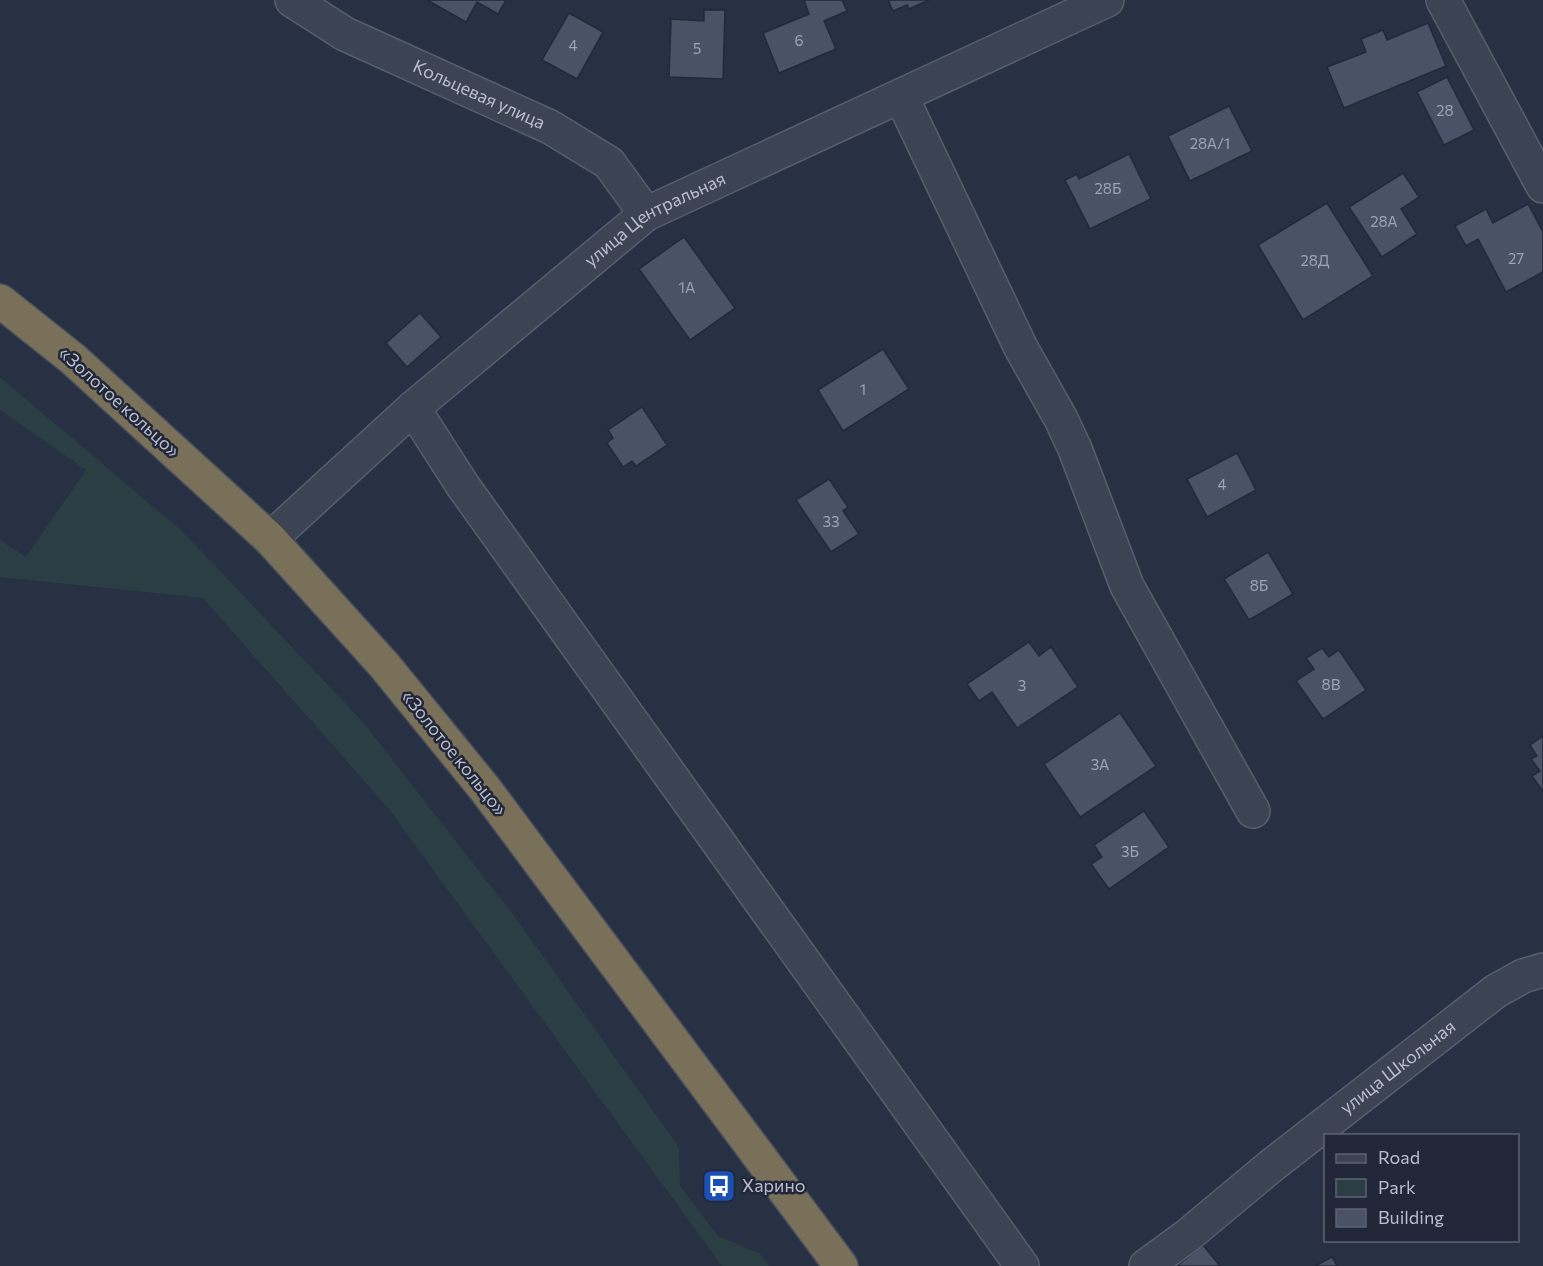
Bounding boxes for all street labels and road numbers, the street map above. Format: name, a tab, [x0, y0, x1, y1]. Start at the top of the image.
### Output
street label: Кольцевая улица	[410, 54, 549, 133]
street label: улица Центральная	[579, 167, 729, 271]
street label: «Золотое кольцо»	[55, 341, 185, 461]
street label: «Золотое кольцо»	[398, 685, 512, 819]
street label: улица Школьная	[1335, 1015, 1459, 1118]

